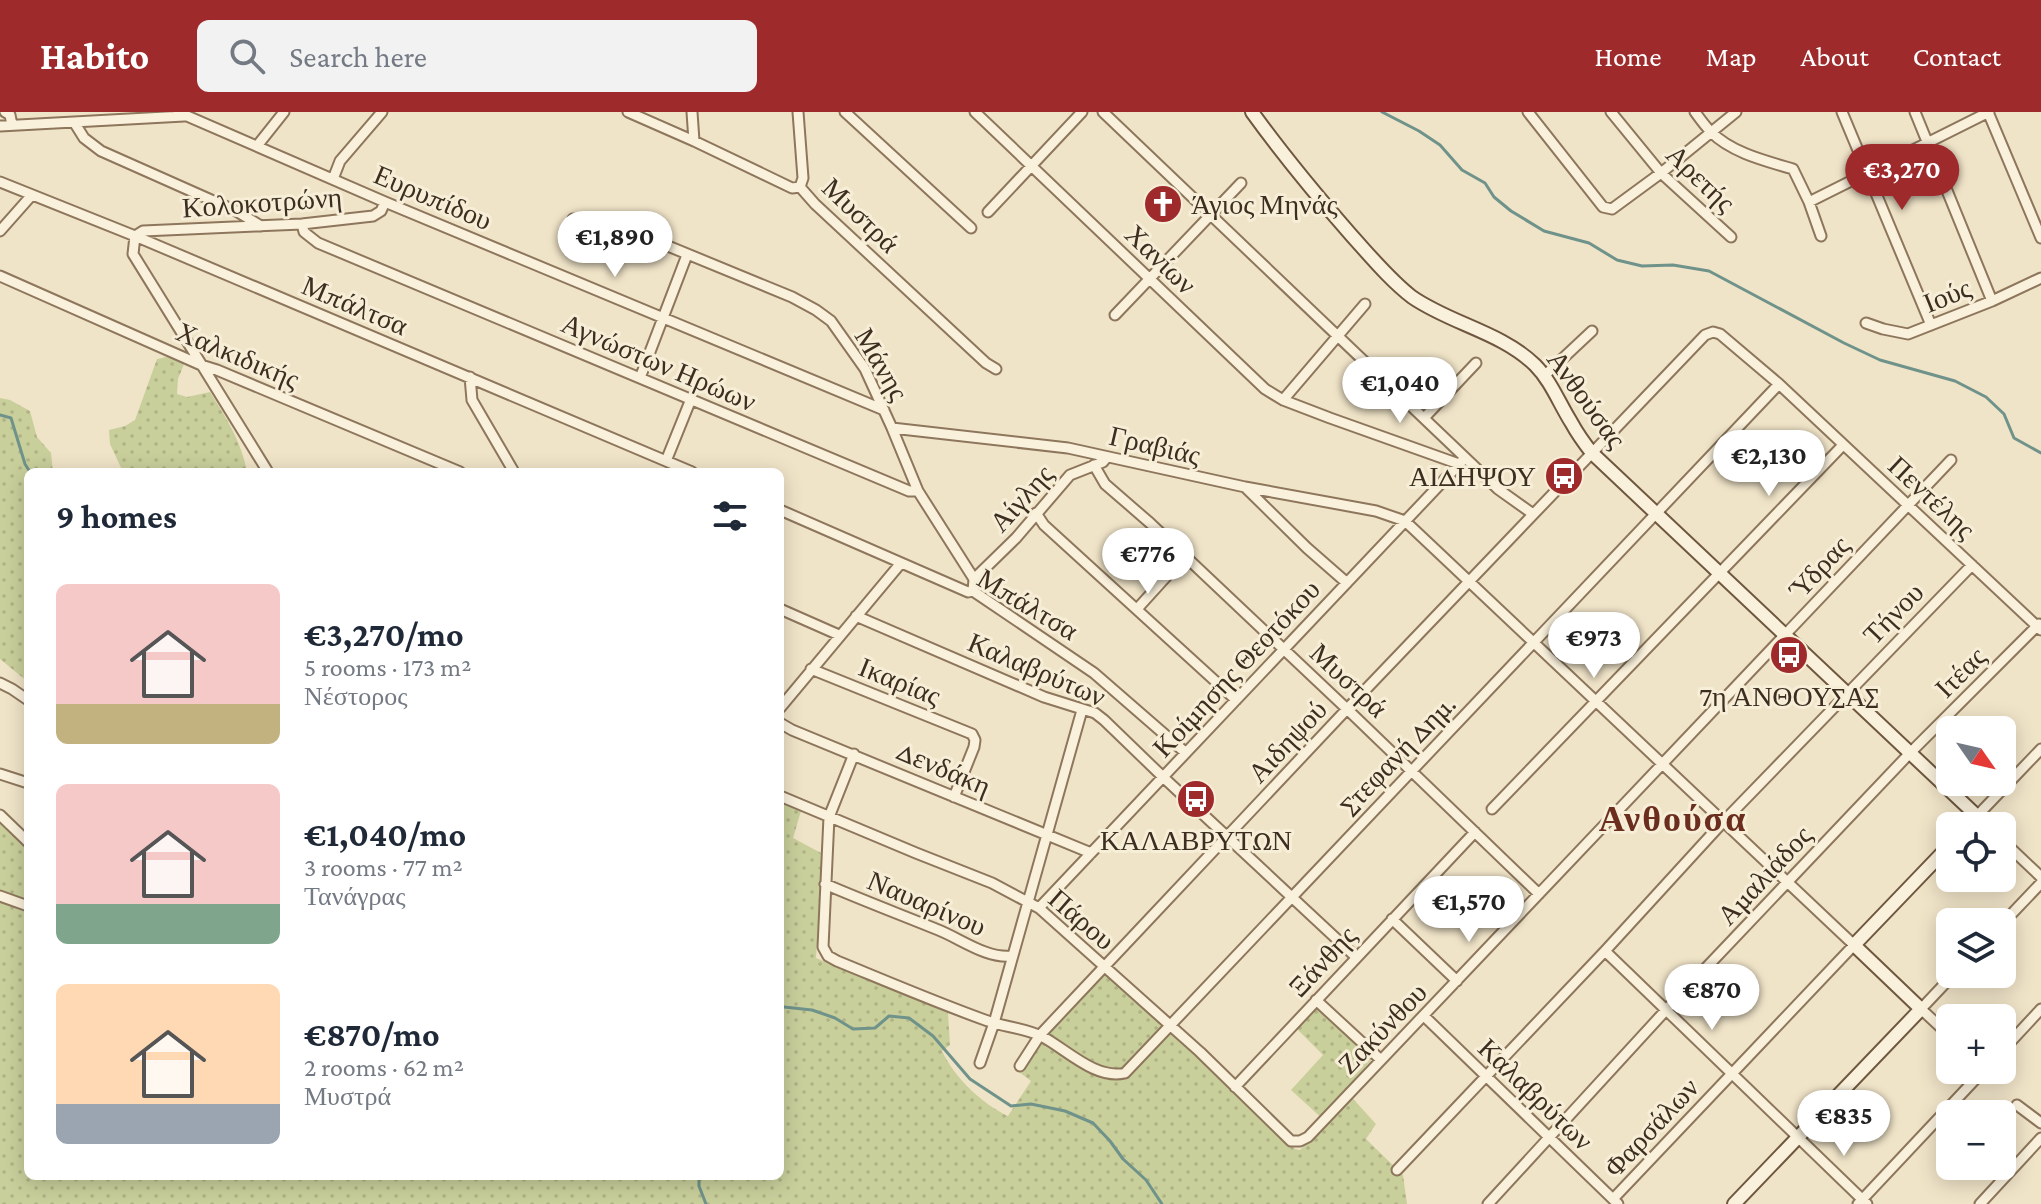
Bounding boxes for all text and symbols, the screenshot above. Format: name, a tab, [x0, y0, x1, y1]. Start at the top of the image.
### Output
search box	[197, 20, 757, 92]
icon: search	[225, 34, 269, 78]
text: Habito	[40, 35, 149, 77]
text: Search here	[289, 40, 427, 73]
text: Home	[1595, 41, 1662, 72]
text: Map	[1706, 41, 1757, 72]
text: About	[1801, 41, 1869, 72]
text: Contact	[1913, 41, 2001, 72]
street label: Αρετής	[1660, 138, 1741, 218]
pin: €3,270	[1837, 144, 1967, 212]
text: €3,270	[1863, 155, 1941, 184]
street label: Ευρυπίδου	[369, 159, 496, 236]
street label: Μυστρά	[816, 172, 905, 259]
street label: Κολοκοτρώνη	[181, 181, 343, 224]
church icon: Άγιος Μηνάς	[1142, 183, 1184, 225]
place label: Άγιος Μηνάς	[1191, 189, 1338, 220]
pin: €1,890	[550, 211, 680, 279]
street label: Χανίων	[1119, 218, 1202, 300]
text: €1,890	[576, 222, 654, 251]
street label: Μπάλτσα	[297, 269, 413, 342]
street label: Ιούς	[1919, 272, 1975, 319]
street label: Αγνώστων Ηρώων	[557, 308, 761, 417]
street label: Χαλκιδικής	[172, 316, 304, 395]
street label: Μάνης	[849, 323, 914, 406]
street label: Ανθούσας	[1541, 344, 1632, 454]
pin: €1,040	[1335, 357, 1465, 425]
text: €1,040	[1360, 368, 1440, 397]
street label: Γραβιάς	[1106, 420, 1203, 471]
pin: €2,130	[1704, 430, 1834, 498]
text: €2,130	[1731, 441, 1807, 470]
street label: Πεντέλης	[1882, 450, 1981, 545]
bus stop icon: ΑΙΔΗΨΟΥ	[1543, 455, 1585, 497]
street label: Αίγλης	[983, 459, 1059, 538]
place label: ΑΙΔΗΨΟΥ	[1409, 461, 1536, 492]
icon: filters	[708, 494, 752, 538]
text: 9 homes	[56, 498, 177, 535]
pin: €776	[1101, 528, 1195, 596]
street label: Ύδρας	[1782, 530, 1856, 606]
text: €776	[1120, 539, 1176, 568]
street label: Μπάλτσα	[972, 562, 1084, 647]
street label: Κοίμησης Θεοτόκου	[1147, 574, 1326, 763]
street label: Τήνου	[1857, 577, 1930, 650]
pin: €973	[1547, 612, 1641, 680]
icon: home	[120, 616, 216, 712]
text: €3,270/mo	[304, 616, 464, 653]
text: €973	[1566, 623, 1622, 652]
street label: Καλαβρύτων	[963, 627, 1110, 712]
bus stop icon: 7η ΑΝΘΟΥΣΑΣ	[1768, 634, 1810, 676]
street label: Μυστρά	[1304, 637, 1394, 724]
street label: Ιτέας	[1929, 641, 1992, 704]
street label: Ικαρίας	[855, 651, 945, 712]
text: 5 rooms · 173 m²	[304, 653, 471, 682]
place label: 7η ΑΝΘΟΥΣΑΣ	[1699, 681, 1879, 712]
text: Νέστορος	[304, 682, 407, 711]
street label: Στεφανή Δημ.	[1333, 688, 1462, 820]
street label: Αιδηψού	[1242, 694, 1333, 789]
north arrow	[1936, 716, 2016, 796]
map controls	[1936, 716, 2016, 1180]
street label: Δενδάκη	[892, 735, 995, 802]
bus stop icon: ΚΑΛΑΒΡΥΤΩΝ	[1175, 778, 1217, 820]
district label: Ανθούσα	[1599, 799, 1747, 839]
button: locate	[1936, 812, 2016, 892]
icon: home	[120, 816, 216, 912]
text: €1,040/mo	[304, 816, 466, 853]
street label: Αμαλιάδος	[1711, 820, 1818, 931]
place label: ΚΑΛΑΒΡΥΤΩΝ	[1100, 825, 1292, 856]
text: 3 rooms · 77 m²	[304, 853, 463, 882]
street label: Ναυαρίνου	[863, 865, 991, 942]
pin: €1,570	[1404, 876, 1534, 944]
text: Τανάγρας	[304, 882, 405, 911]
street label: Πάρου	[1043, 883, 1121, 956]
text: €1,570	[1432, 887, 1506, 916]
button: layers	[1936, 908, 2016, 988]
street label: Ξάνθης	[1282, 920, 1363, 1003]
pin: €870	[1665, 964, 1759, 1032]
text: €870	[1682, 975, 1742, 1004]
street label: Ζακύνθου	[1332, 977, 1433, 1080]
button: +	[1936, 1004, 2016, 1084]
icon: home	[120, 1016, 216, 1112]
text: €870/mo	[304, 1016, 440, 1053]
street label: Καλαβρύτων	[1472, 1032, 1599, 1156]
text: 2 rooms · 62 m²	[304, 1053, 464, 1082]
street label: Φαρσάλων	[1598, 1072, 1705, 1183]
text: Μυστρά	[304, 1082, 391, 1111]
pin: €835	[1797, 1090, 1891, 1158]
button: −	[1936, 1100, 2016, 1180]
text: €835	[1815, 1101, 1873, 1130]

